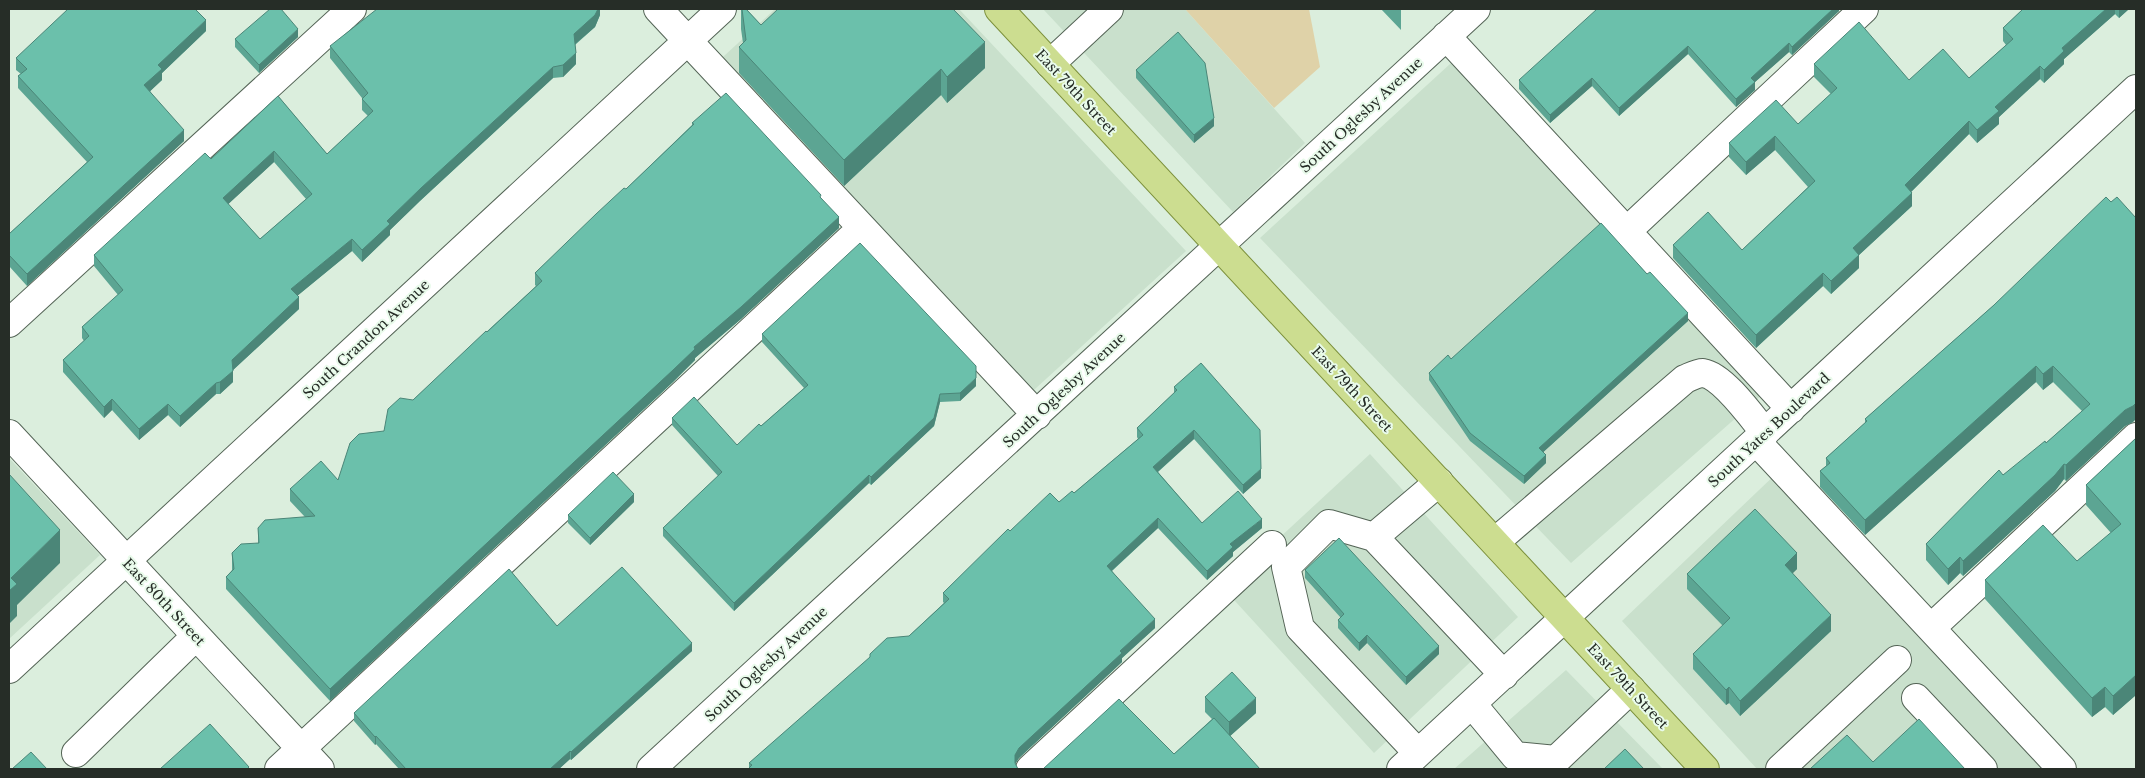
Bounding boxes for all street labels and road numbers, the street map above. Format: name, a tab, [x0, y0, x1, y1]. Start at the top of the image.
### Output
street label: East 79th Street	[1032, 45, 1121, 139]
street label: South Oglesby Avenue	[1296, 53, 1426, 177]
street label: South Crandon Avenue	[299, 276, 433, 402]
street label: South Oglesby Avenue	[999, 328, 1129, 452]
street label: East 79th Street	[1308, 342, 1397, 436]
street label: South Yates Boulevard	[1704, 368, 1834, 491]
street label: East 80th Street	[119, 554, 210, 650]
street label: South Oglesby Avenue	[701, 602, 831, 726]
street label: East 79th Street	[1584, 639, 1673, 733]

